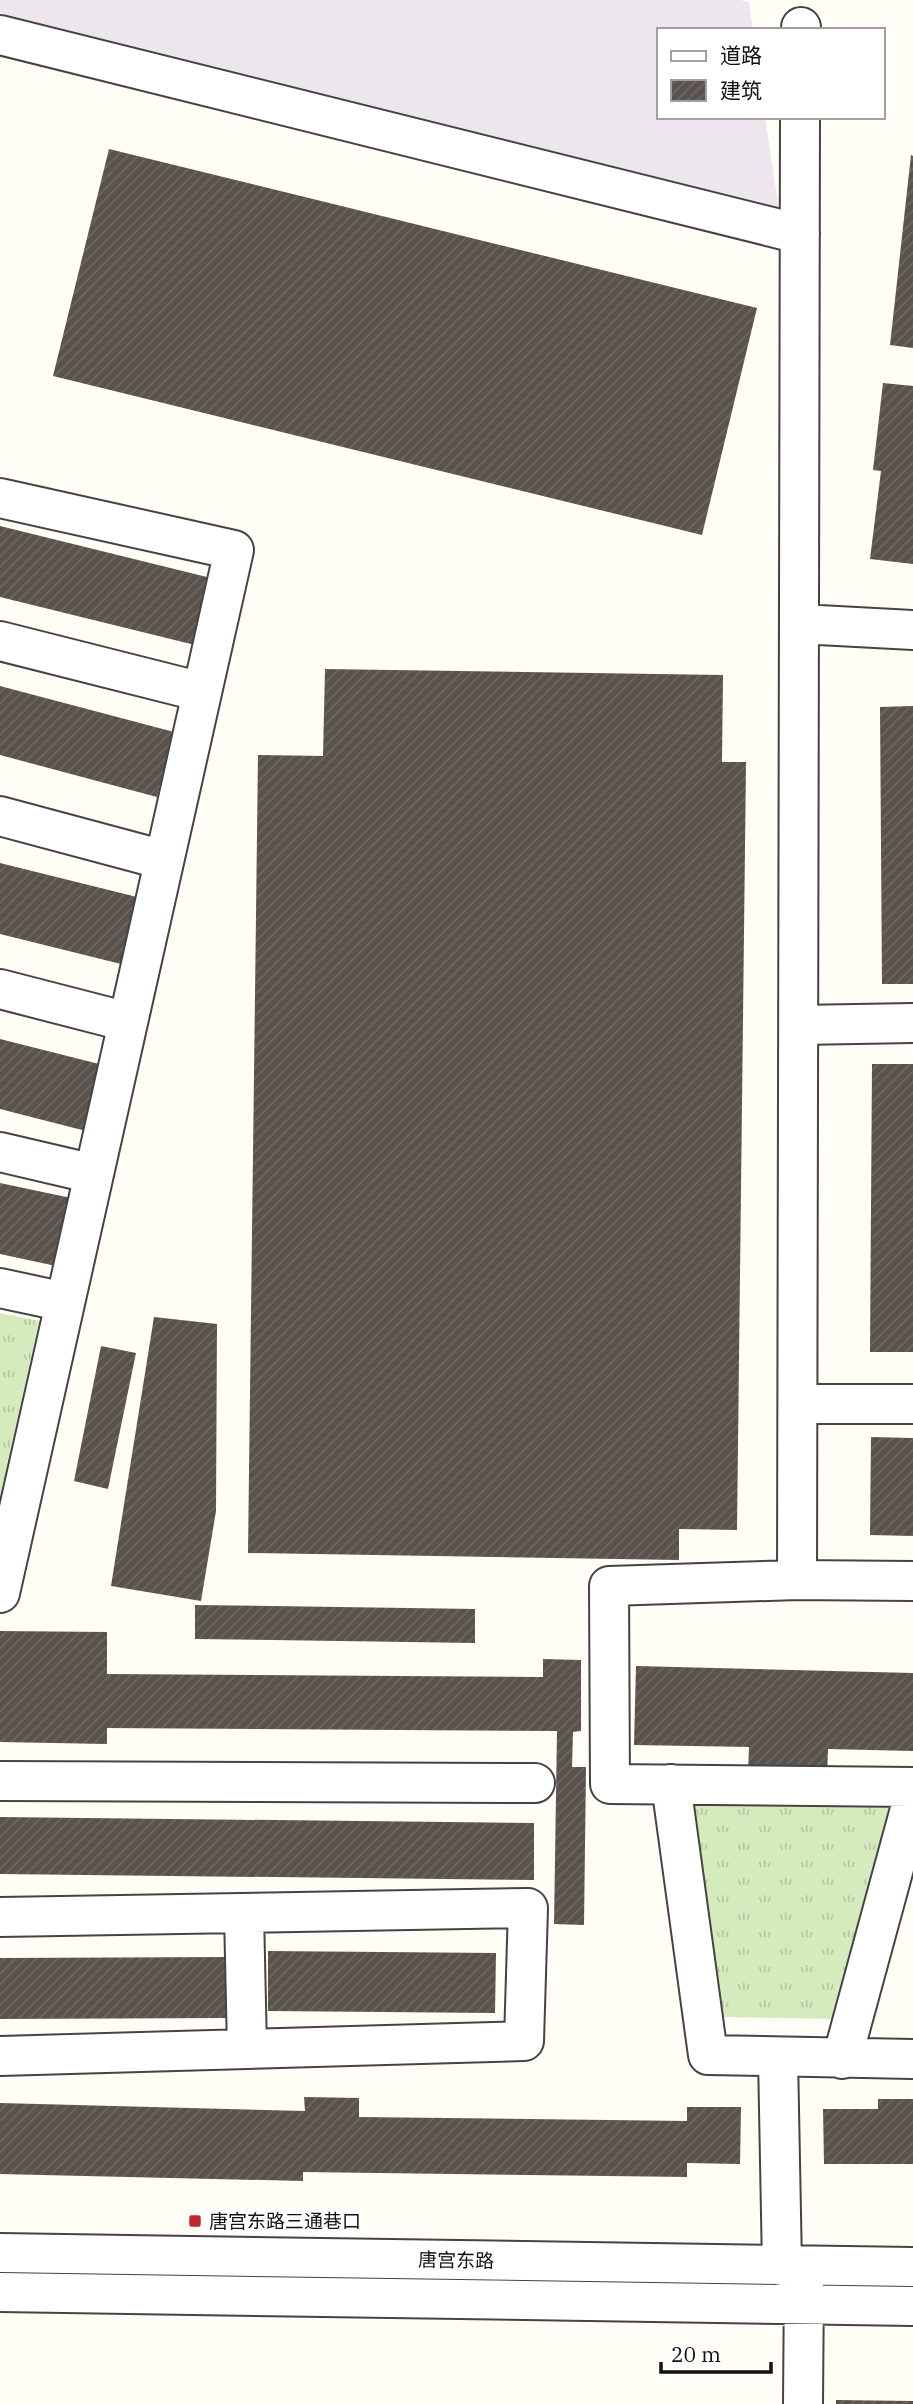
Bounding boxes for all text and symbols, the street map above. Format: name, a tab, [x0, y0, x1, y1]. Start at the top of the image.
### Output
legend	[657, 28, 885, 119]
text: 道路	[720, 41, 762, 69]
text: 建筑	[720, 76, 762, 104]
place label: 唐宫东路三通巷口	[209, 2209, 361, 2233]
marker: 唐宫东路三通巷口	[187, 2213, 203, 2229]
street label: 唐宫东路	[418, 2247, 494, 2273]
scale bar	[661, 2330, 771, 2374]
text: 20 m	[671, 2340, 721, 2368]

